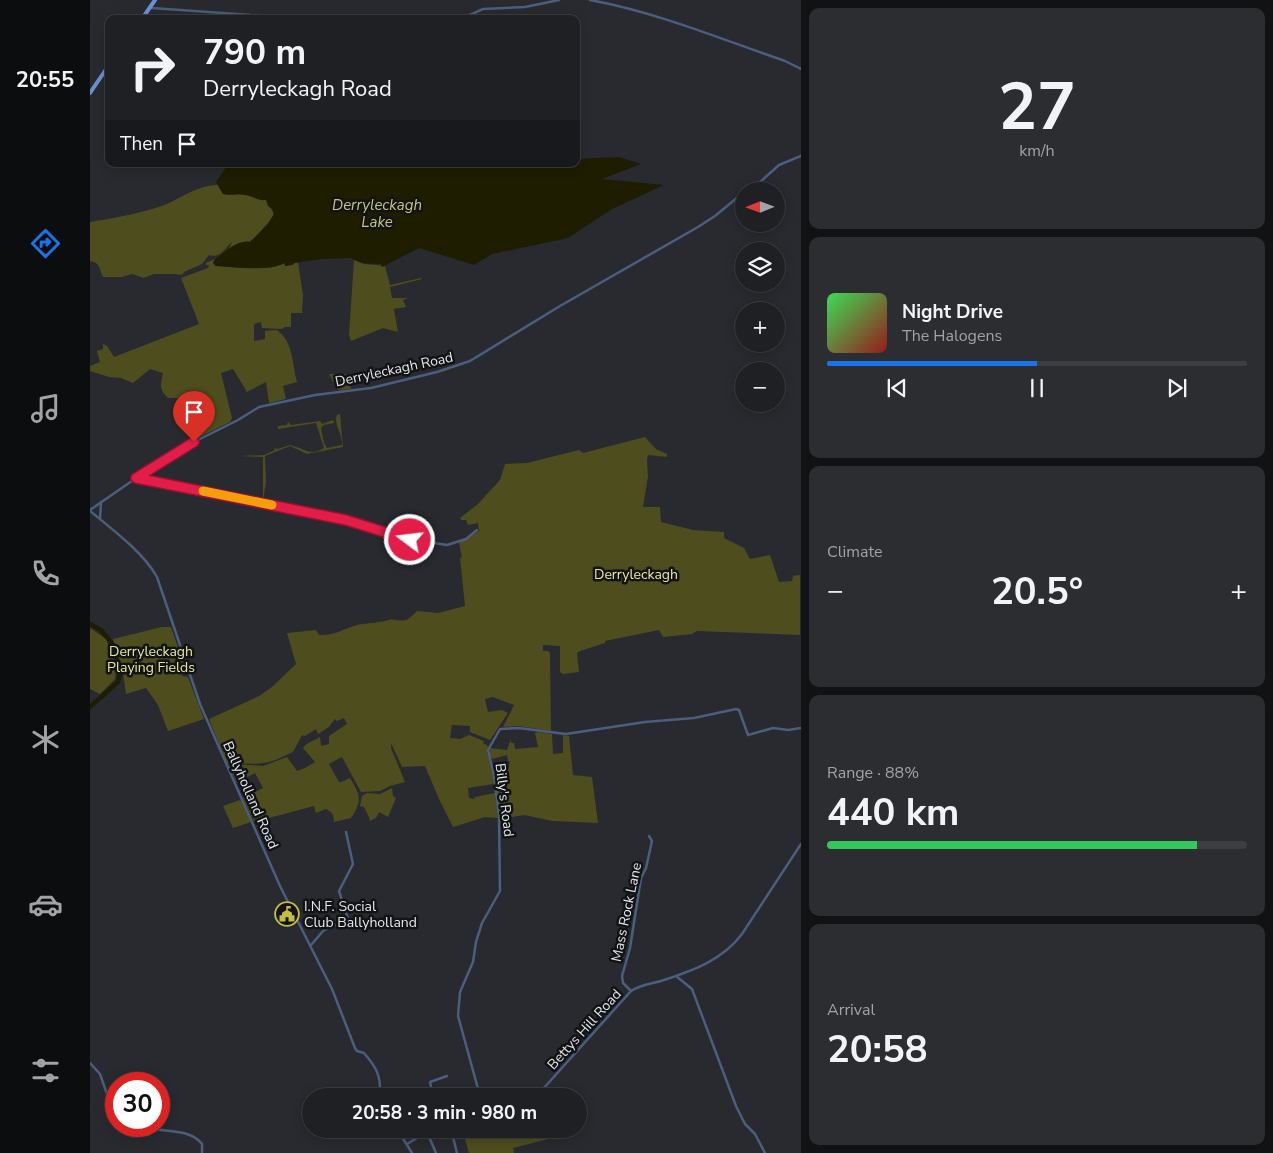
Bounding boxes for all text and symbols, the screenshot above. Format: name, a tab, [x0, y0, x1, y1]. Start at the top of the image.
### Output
text: 790 m	[203, 29, 306, 76]
icon: right	[120, 35, 185, 100]
text: 27	[998, 63, 1076, 152]
text: 20:55	[16, 65, 74, 95]
text: Derryleckagh Road	[203, 74, 392, 104]
icon: arrive	[173, 130, 201, 158]
text: Then	[120, 131, 163, 157]
text: km/h	[1019, 140, 1055, 162]
north arrow	[735, 182, 785, 232]
map controls	[735, 182, 785, 412]
water label: Derryleckagh Lake	[332, 195, 422, 232]
icon: directions	[28, 226, 63, 261]
button: layers	[735, 242, 785, 292]
text: Night Drive	[902, 299, 1003, 325]
button: +	[735, 302, 785, 352]
text: The Halogens	[902, 325, 1002, 347]
street label: Derryleckagh Road	[333, 348, 455, 391]
button: −	[735, 362, 785, 412]
icon: previous	[883, 374, 911, 402]
icon: pause	[1023, 374, 1051, 402]
icon: next	[1163, 374, 1191, 402]
icon: music	[28, 391, 63, 426]
pin	[173, 391, 215, 442]
icon: arrive	[180, 398, 208, 426]
position arrow	[383, 513, 435, 565]
text: Climate	[827, 541, 882, 563]
icon: phone	[28, 556, 63, 591]
park label: Derryleckagh	[594, 565, 678, 584]
text: 20.5°	[991, 566, 1083, 617]
text: −	[827, 572, 844, 610]
text: +	[1230, 572, 1247, 610]
park label: Derryleckagh Playing Fields	[107, 642, 195, 677]
icon: climate	[28, 722, 63, 757]
street label: Ballyholland Road	[218, 738, 283, 852]
street label: Billy's Road	[491, 762, 518, 838]
text: Range · 88%	[827, 762, 919, 784]
text: 440 km	[827, 787, 959, 838]
street label: Mass Rock Lane	[607, 861, 646, 963]
icon: car	[28, 887, 63, 922]
place label: I.N.F. Social Club Ballyholland	[304, 897, 417, 932]
public building icon: I.N.F. Social Club Ballyholland	[274, 901, 300, 927]
street label: Bettys Hill Road	[543, 985, 626, 1074]
text: Arrival	[827, 999, 875, 1021]
text: 20:58	[827, 1024, 928, 1075]
icon: filters	[28, 1053, 63, 1088]
speed limit sign: 30	[105, 1072, 170, 1137]
text: 20:58 · 3 min · 980 m	[352, 1100, 537, 1126]

